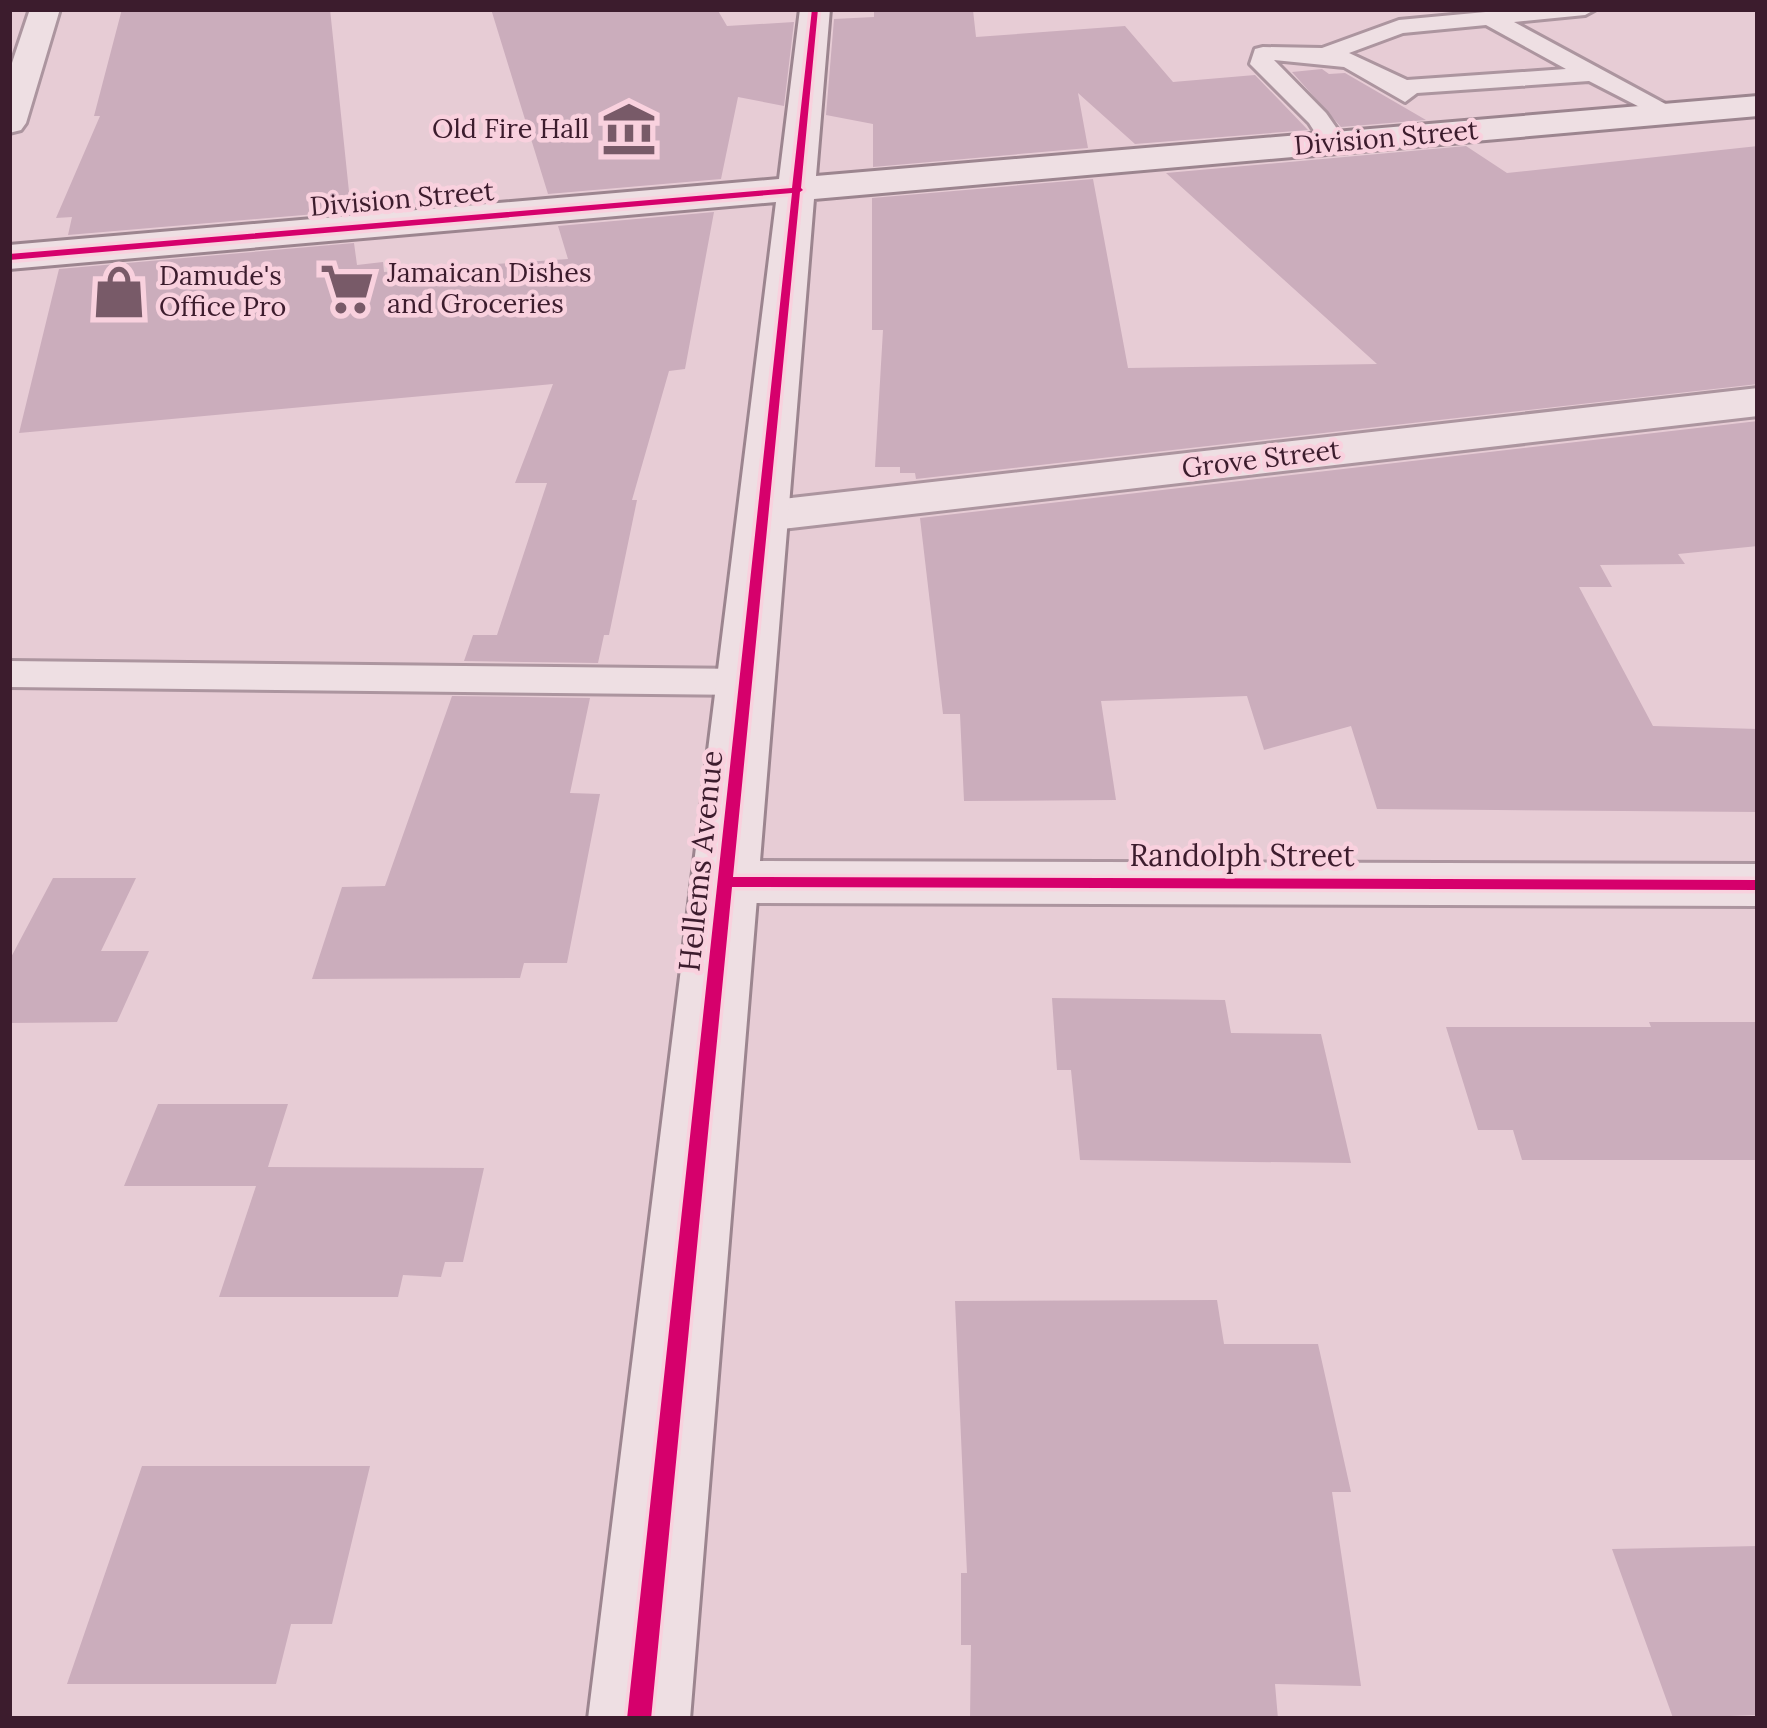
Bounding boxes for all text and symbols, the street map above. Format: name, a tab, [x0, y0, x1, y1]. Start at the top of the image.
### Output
museum icon: Old Fire Hall	[600, 100, 658, 158]
place label: Old Fire Hall	[432, 111, 589, 145]
street label: Division Street	[1292, 112, 1480, 162]
street label: Division Street	[308, 173, 496, 223]
place label: Jamaican Dishes and Groceries	[386, 255, 592, 320]
place label: Damude's Office Pro	[159, 258, 286, 323]
supermarket icon: Jamaican Dishes and Groceries	[318, 260, 376, 318]
shop icon: Damude's Office Pro	[90, 263, 148, 321]
street label: Grove Street	[1180, 431, 1343, 485]
street label: Hellems Avenue	[670, 749, 731, 973]
street label: Randolph Street	[1130, 836, 1355, 874]

